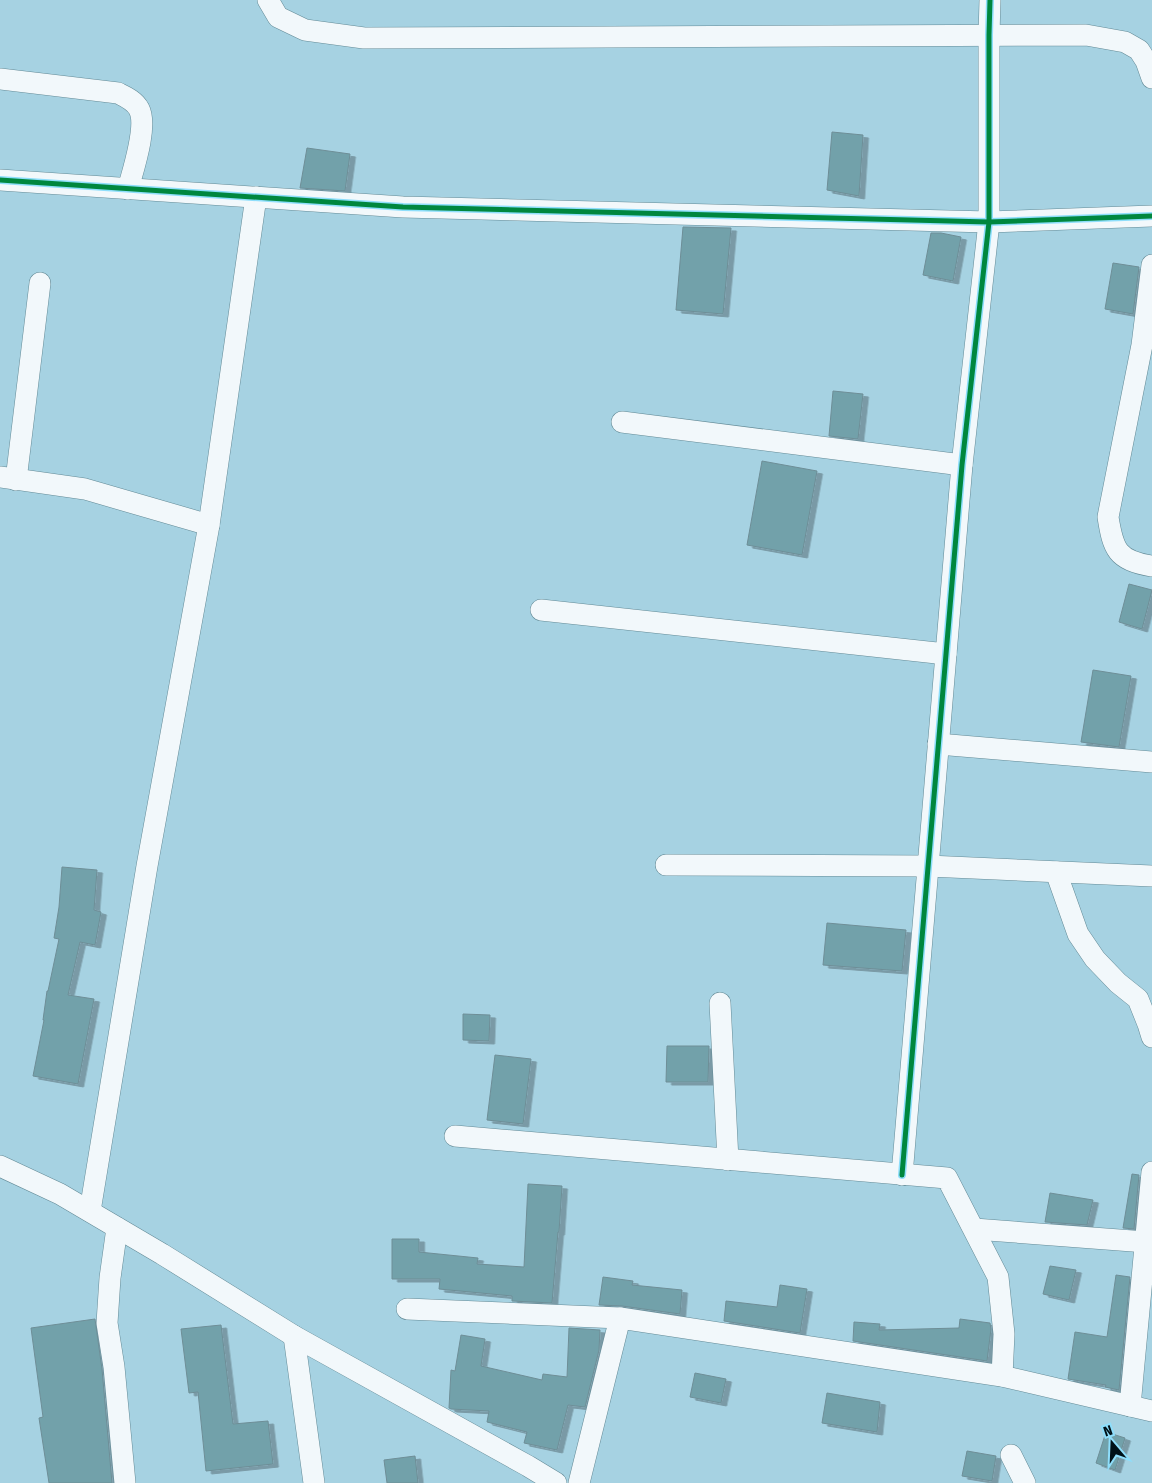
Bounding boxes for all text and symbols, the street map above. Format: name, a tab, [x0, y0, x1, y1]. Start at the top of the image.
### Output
north arrow	[1087, 1418, 1137, 1468]
text: N	[1101, 1422, 1115, 1441]

